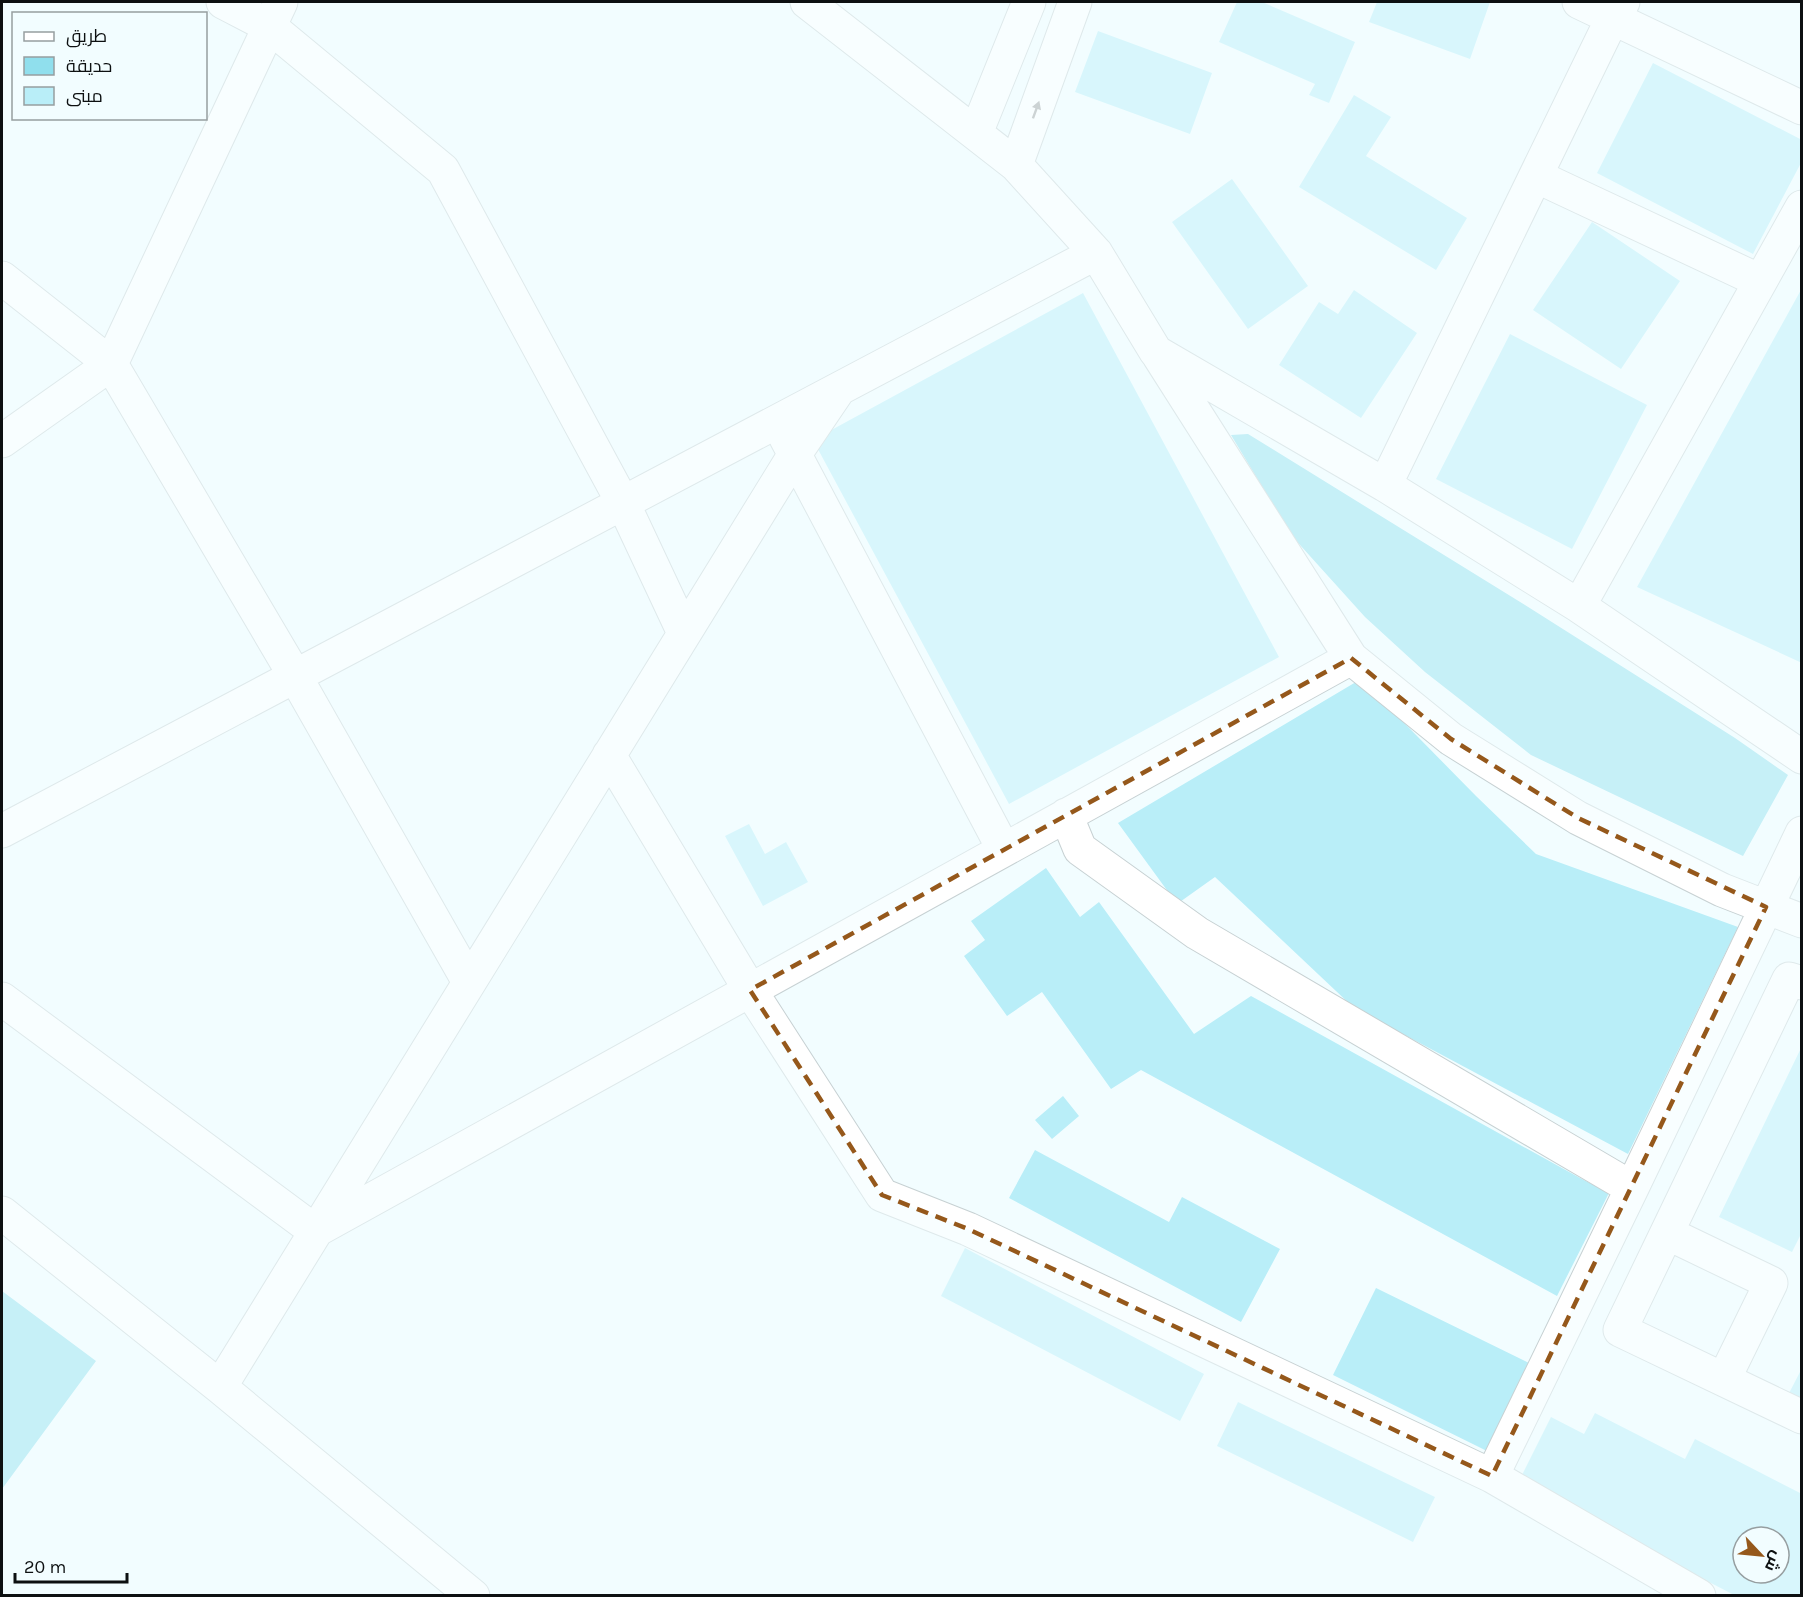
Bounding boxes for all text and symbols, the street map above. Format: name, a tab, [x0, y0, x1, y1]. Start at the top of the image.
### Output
legend	[12, 12, 207, 120]
text: طريق	[66, 25, 107, 48]
text: حديقة	[66, 55, 112, 77]
text: مبنى	[66, 85, 103, 107]
one-way arrow	[1032, 100, 1042, 118]
north arrow	[1731, 1525, 1791, 1585]
scale bar	[15, 1546, 128, 1584]
text: ش	[1761, 1548, 1787, 1575]
text: 20 m	[24, 1556, 66, 1578]

